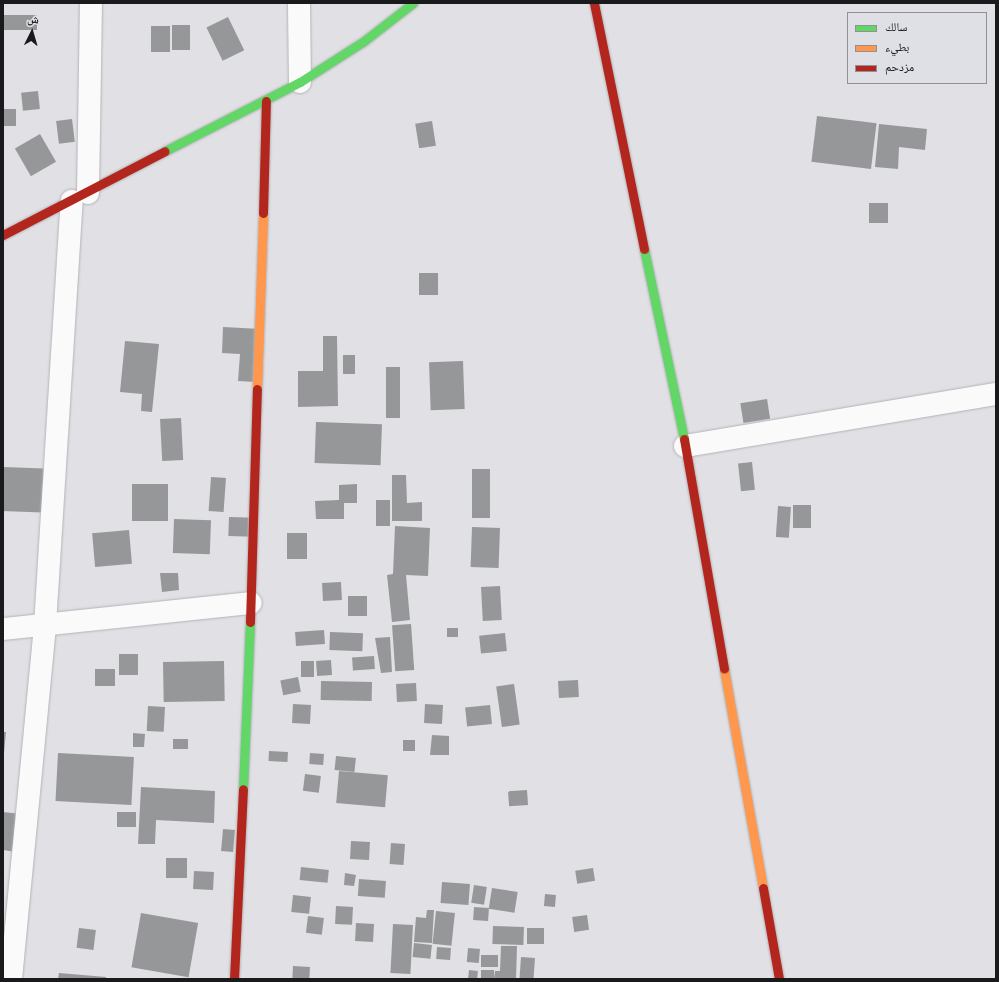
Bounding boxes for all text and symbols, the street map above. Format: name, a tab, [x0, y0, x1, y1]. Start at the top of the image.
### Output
text: ش	[27, 11, 40, 29]
north arrow	[12, 12, 52, 52]
legend	[847, 12, 987, 84]
text: سالك	[885, 18, 907, 37]
text: بطيء	[885, 38, 909, 57]
text: مزدحم	[885, 58, 914, 77]

